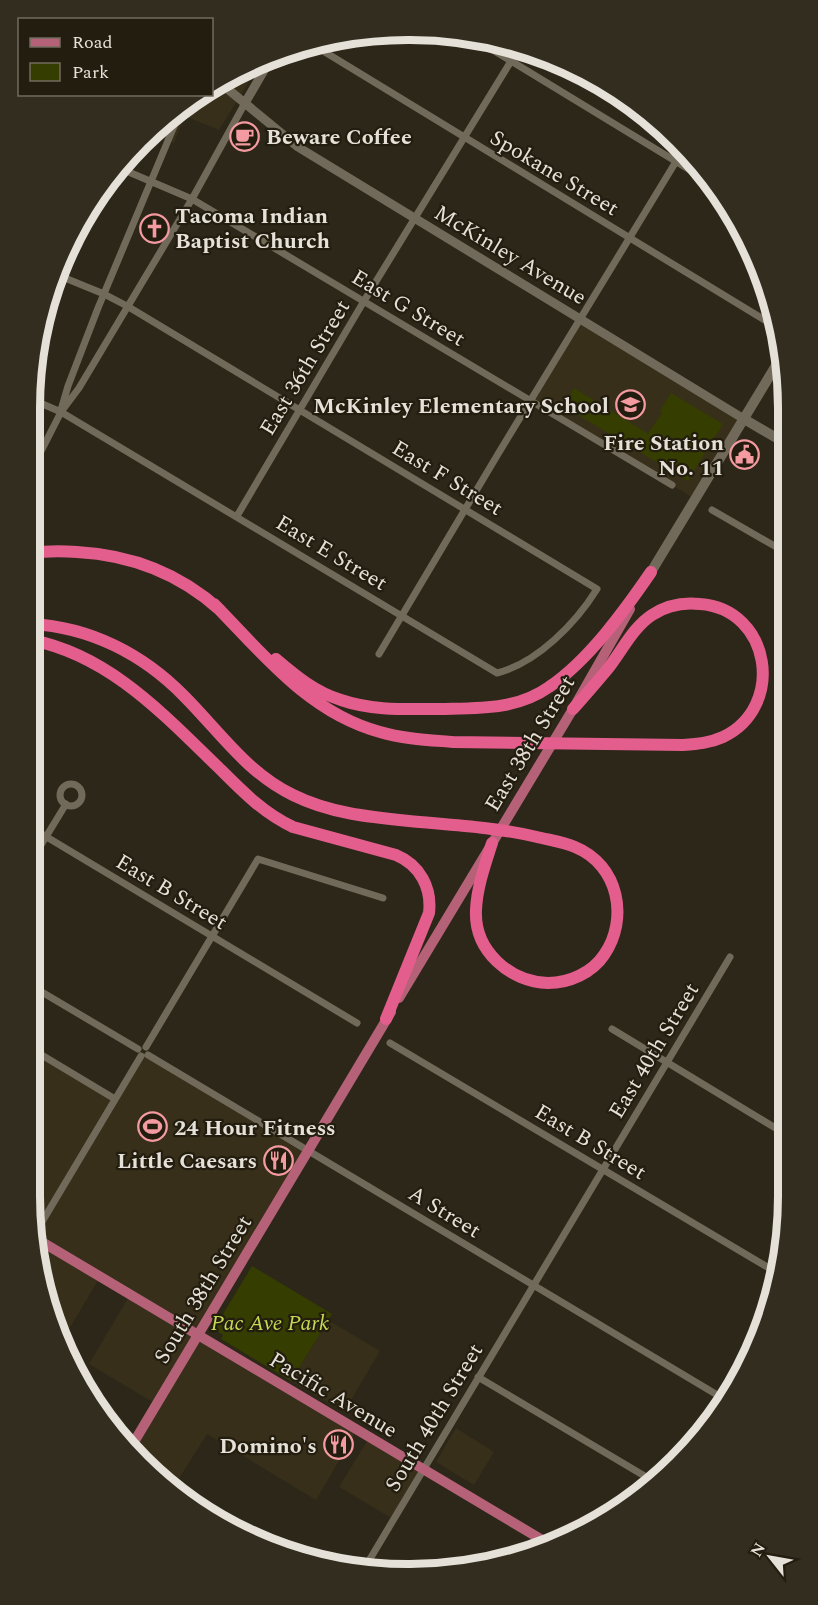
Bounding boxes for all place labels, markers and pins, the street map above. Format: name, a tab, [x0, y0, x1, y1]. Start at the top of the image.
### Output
cafe icon: Beware Coffee	[229, 120, 261, 152]
place label: Beware Coffee	[266, 121, 412, 154]
place label: Tacoma Indian Baptist Church	[175, 200, 331, 258]
church icon: Tacoma Indian Baptist Church	[138, 212, 170, 244]
school or university icon: McKinley Elementary School	[614, 389, 646, 421]
place label: McKinley Elementary School	[313, 390, 609, 423]
place label: Fire Station No. 11	[603, 427, 724, 485]
public building icon: Fire Station No. 11	[729, 439, 761, 471]
sports icon: 24 Hour Fitness	[137, 1111, 169, 1143]
place label: 24 Hour Fitness	[174, 1112, 336, 1145]
restaurant icon: Little Caesars	[262, 1144, 294, 1176]
place label: Little Caesars	[117, 1145, 257, 1178]
restaurant icon: Domino's	[322, 1429, 354, 1461]
place label: Domino's	[219, 1430, 317, 1463]

